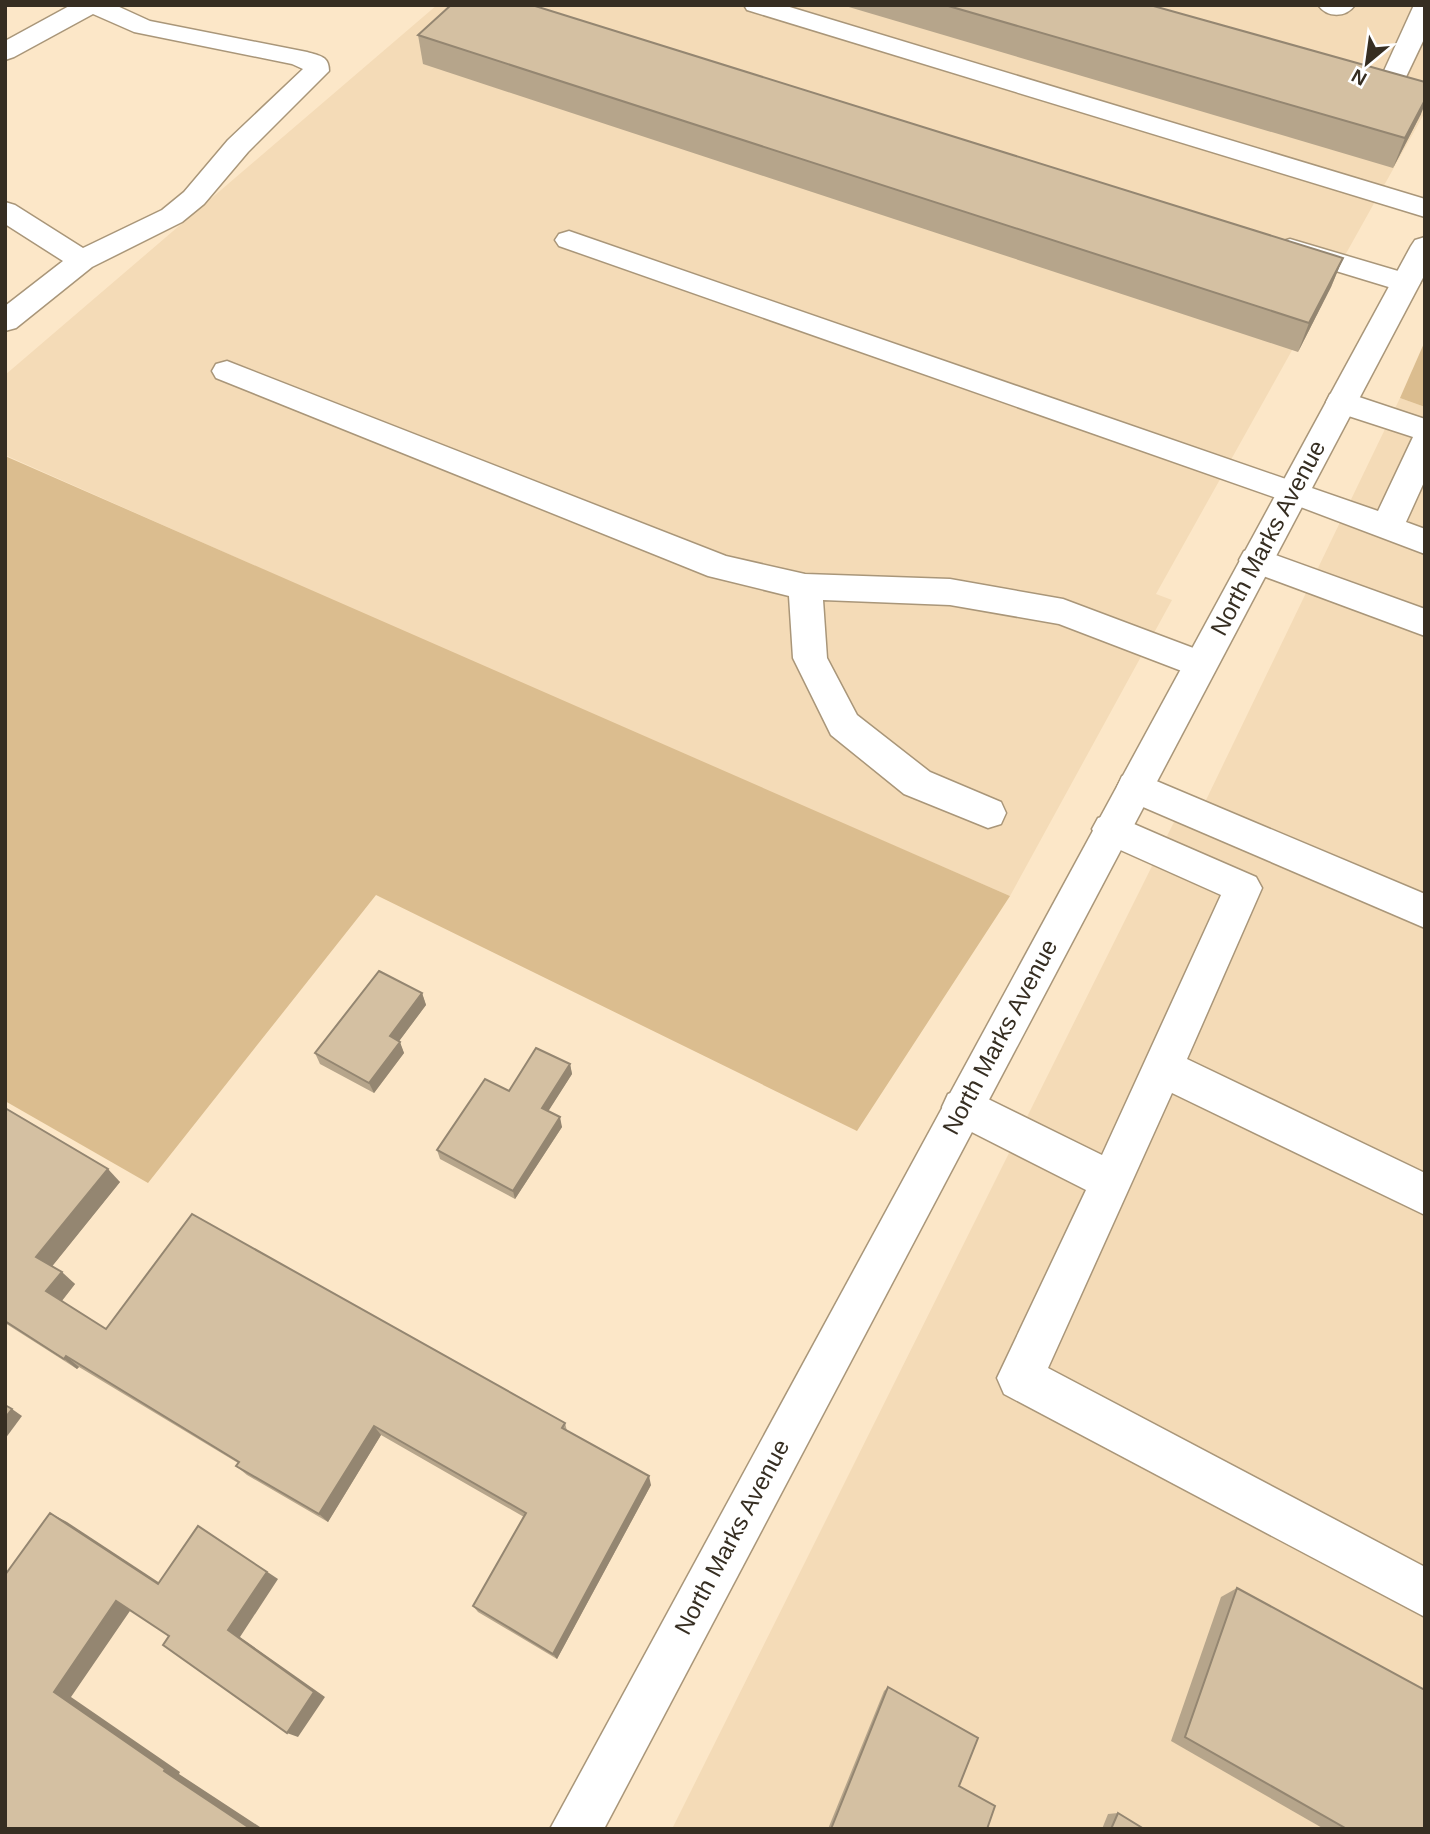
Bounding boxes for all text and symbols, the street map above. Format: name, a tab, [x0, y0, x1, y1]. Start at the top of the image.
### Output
north arrow	[1332, 28, 1402, 98]
text: N	[1348, 65, 1370, 90]
street label: North Marks Avenue	[1205, 436, 1330, 640]
street label: North Marks Avenue	[937, 935, 1062, 1139]
street label: North Marks Avenue	[669, 1435, 794, 1639]

